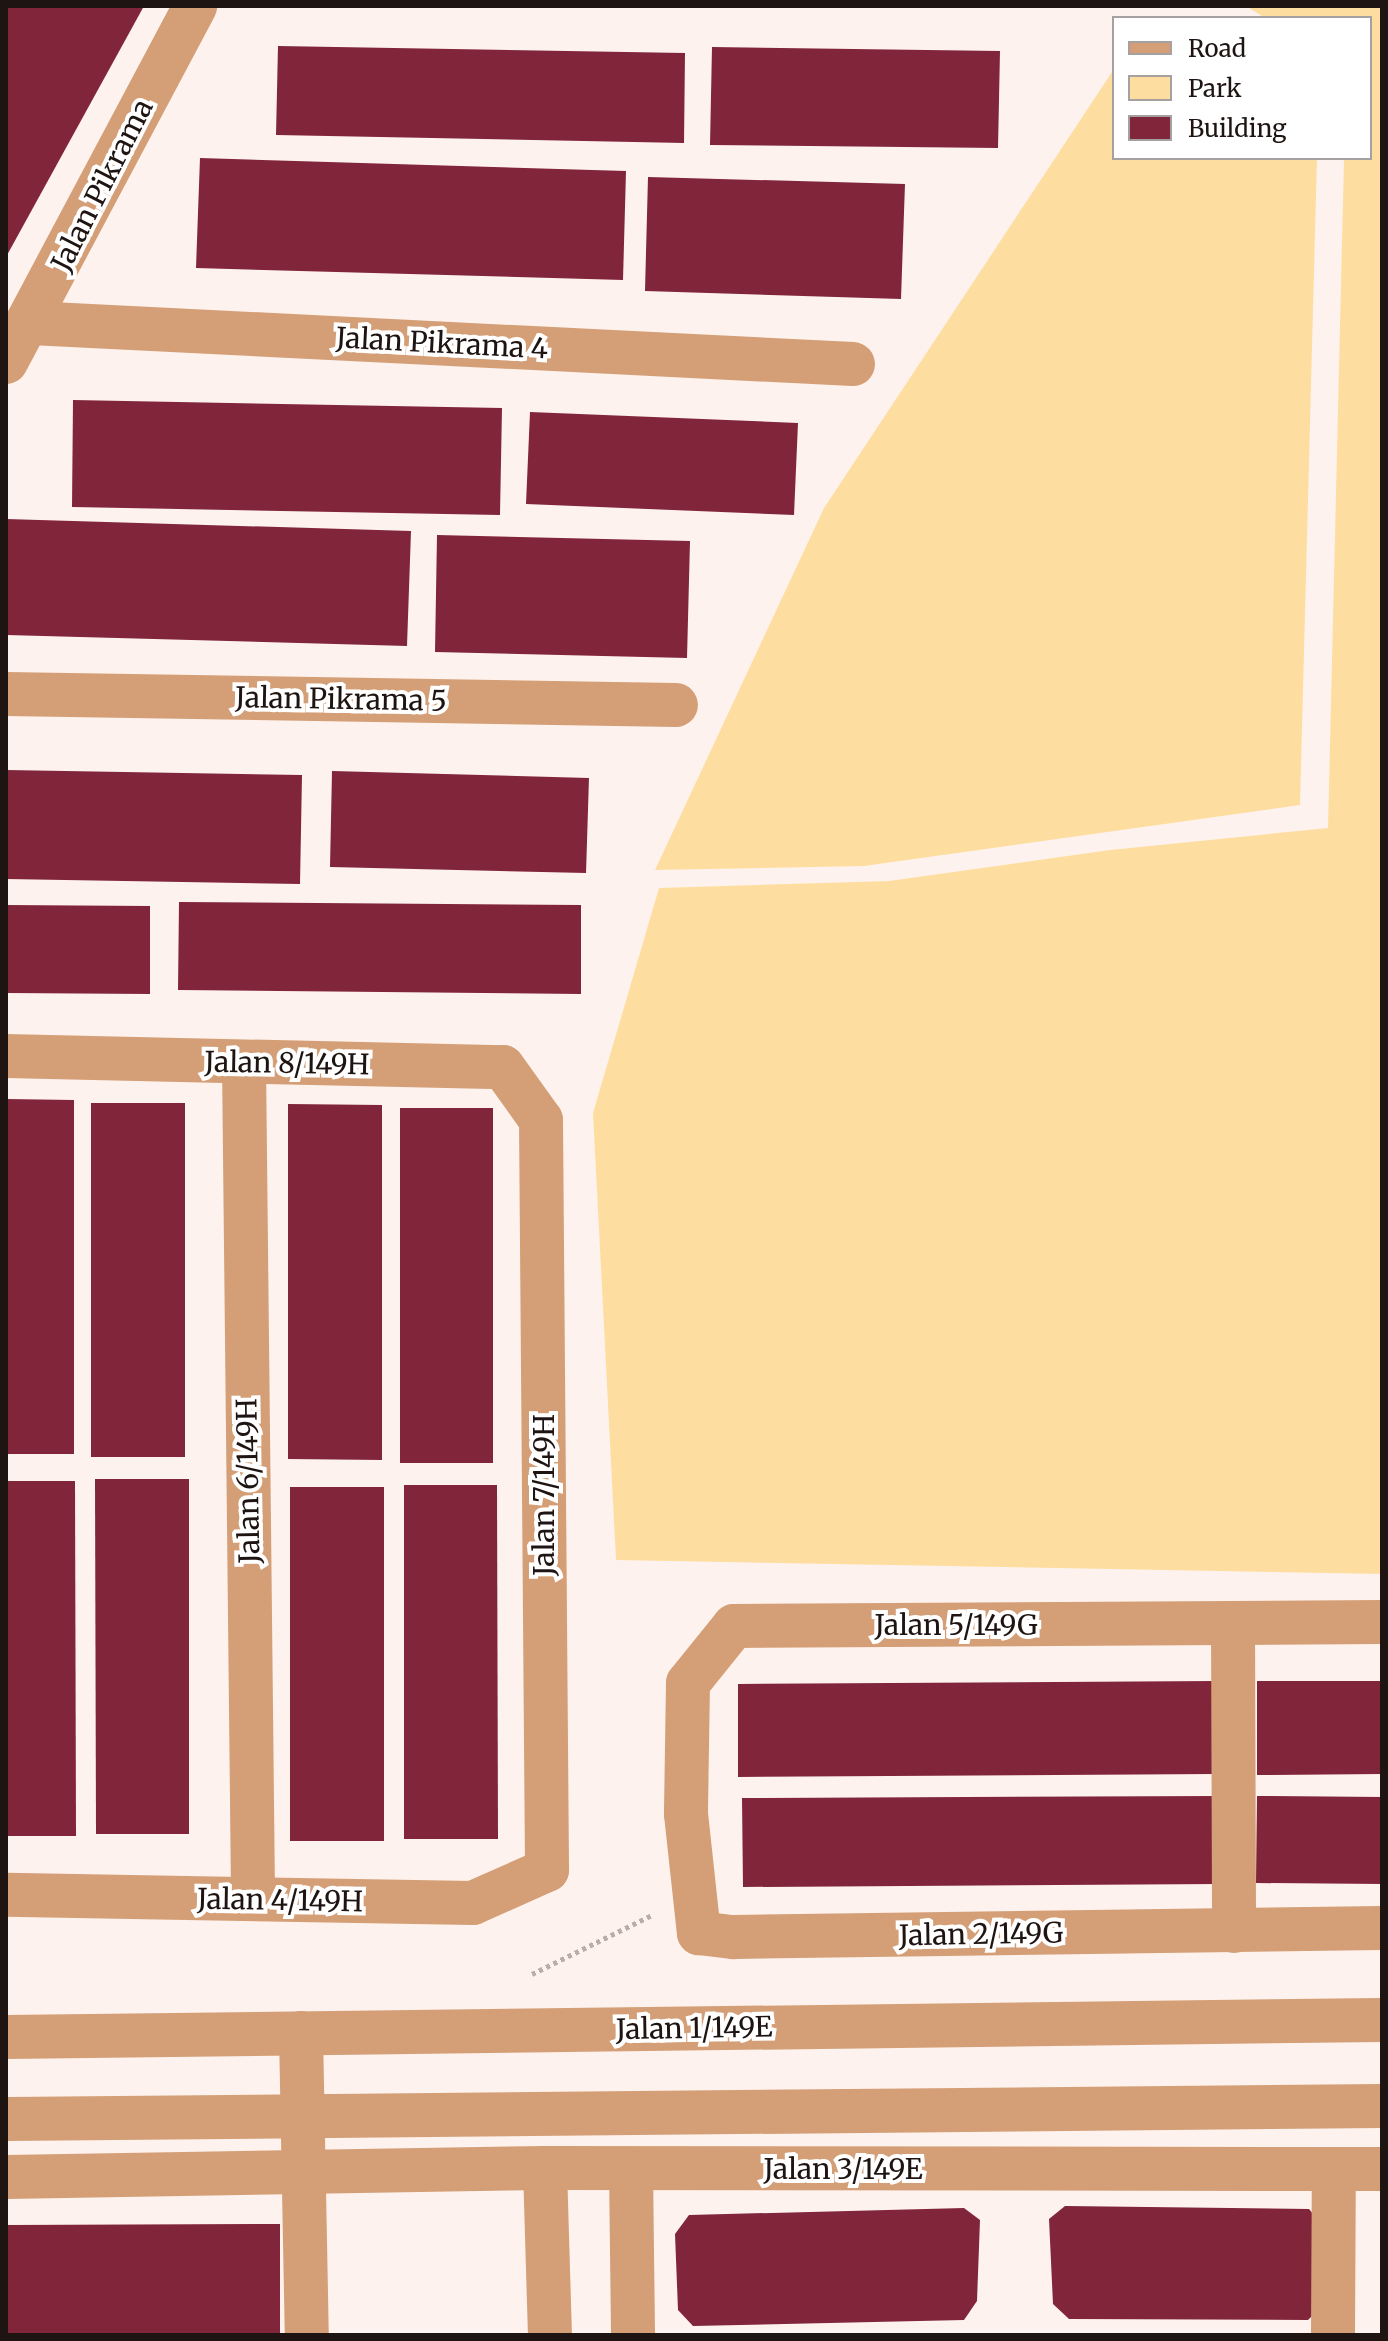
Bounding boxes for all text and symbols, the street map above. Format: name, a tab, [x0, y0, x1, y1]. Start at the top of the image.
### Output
legend	[1112, 16, 1372, 160]
text: Road	[1188, 33, 1246, 64]
text: Park	[1188, 73, 1241, 104]
street label: Jalan Pikrama	[44, 93, 160, 277]
text: Building	[1188, 113, 1287, 144]
street label: Jalan Pikrama 4	[335, 321, 549, 365]
street label: Jalan Pikrama 5	[235, 680, 447, 718]
street label: Jalan 8/149H	[204, 1045, 370, 1081]
street label: Jalan 6/149H	[230, 1398, 266, 1564]
street label: Jalan 7/149H	[527, 1414, 561, 1576]
street label: Jalan 5/149G	[874, 1608, 1038, 1642]
street label: Jalan 4/149H	[197, 1882, 363, 1918]
street label: Jalan 2/149G	[899, 1916, 1063, 1952]
street label: Jalan 1/149E	[615, 2010, 773, 2046]
street label: Jalan 3/149E	[763, 2152, 923, 2186]

